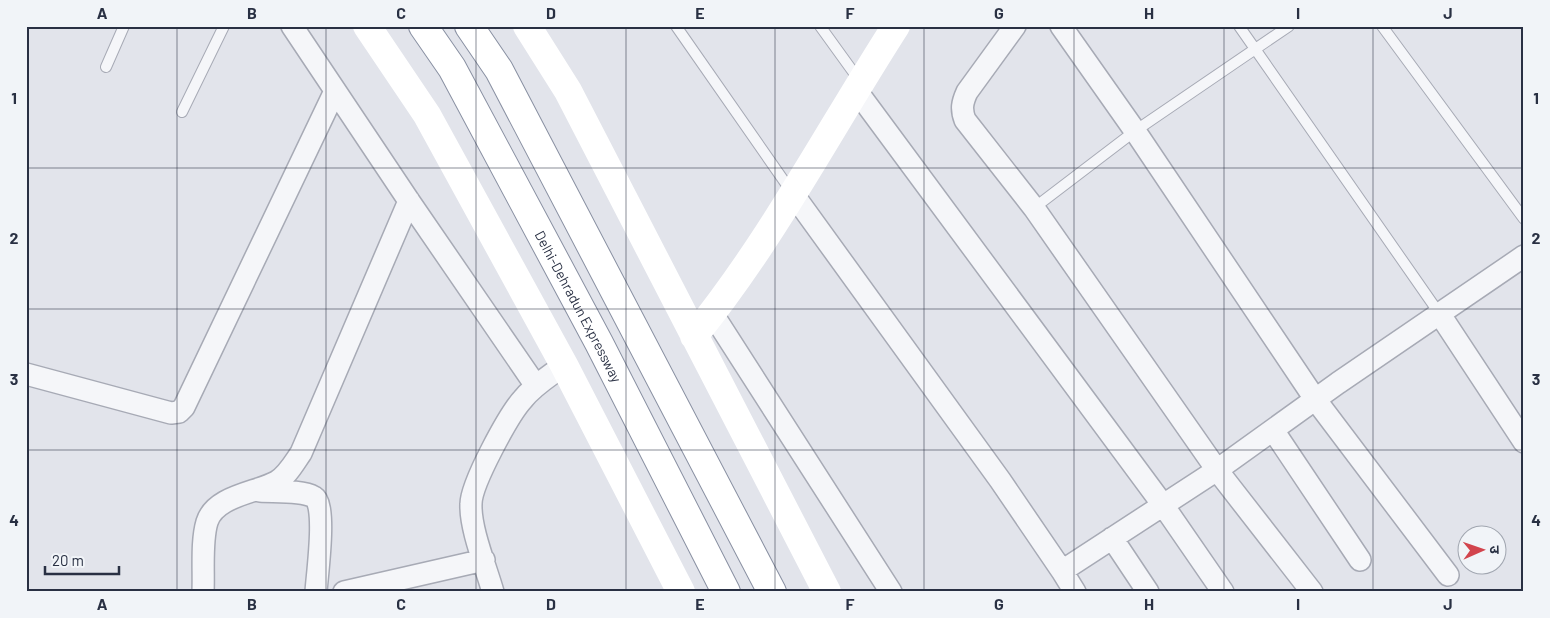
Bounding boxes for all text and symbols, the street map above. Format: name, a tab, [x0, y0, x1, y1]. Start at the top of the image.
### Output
text: A	[97, 3, 108, 22]
text: B	[247, 3, 257, 22]
text: C	[396, 3, 406, 22]
text: D	[546, 3, 556, 22]
text: E	[695, 3, 705, 22]
text: F	[846, 3, 855, 22]
text: G	[994, 3, 1004, 22]
text: H	[1144, 3, 1154, 22]
text: I	[1296, 3, 1300, 22]
text: J	[1443, 3, 1453, 22]
text: 1	[11, 88, 17, 107]
text: 1	[1533, 88, 1539, 107]
text: 2	[10, 228, 19, 247]
street label: Delhi-Dehradun Expressway	[532, 228, 626, 385]
text: 2	[1532, 228, 1541, 247]
text: 3	[10, 369, 18, 388]
text: 3	[1532, 369, 1540, 388]
text: 4	[9, 510, 19, 529]
text: 4	[1531, 510, 1541, 529]
north arrow	[1458, 526, 1508, 576]
scale bar	[45, 543, 119, 575]
text: उ	[1487, 545, 1504, 555]
text: 20 m	[52, 551, 84, 569]
text: A	[97, 594, 108, 613]
text: B	[247, 594, 257, 613]
text: C	[396, 594, 406, 613]
text: D	[546, 594, 556, 613]
text: E	[695, 594, 705, 613]
text: F	[846, 594, 855, 613]
text: G	[994, 594, 1004, 613]
text: H	[1144, 594, 1154, 613]
text: I	[1296, 594, 1300, 613]
text: J	[1443, 594, 1453, 613]

